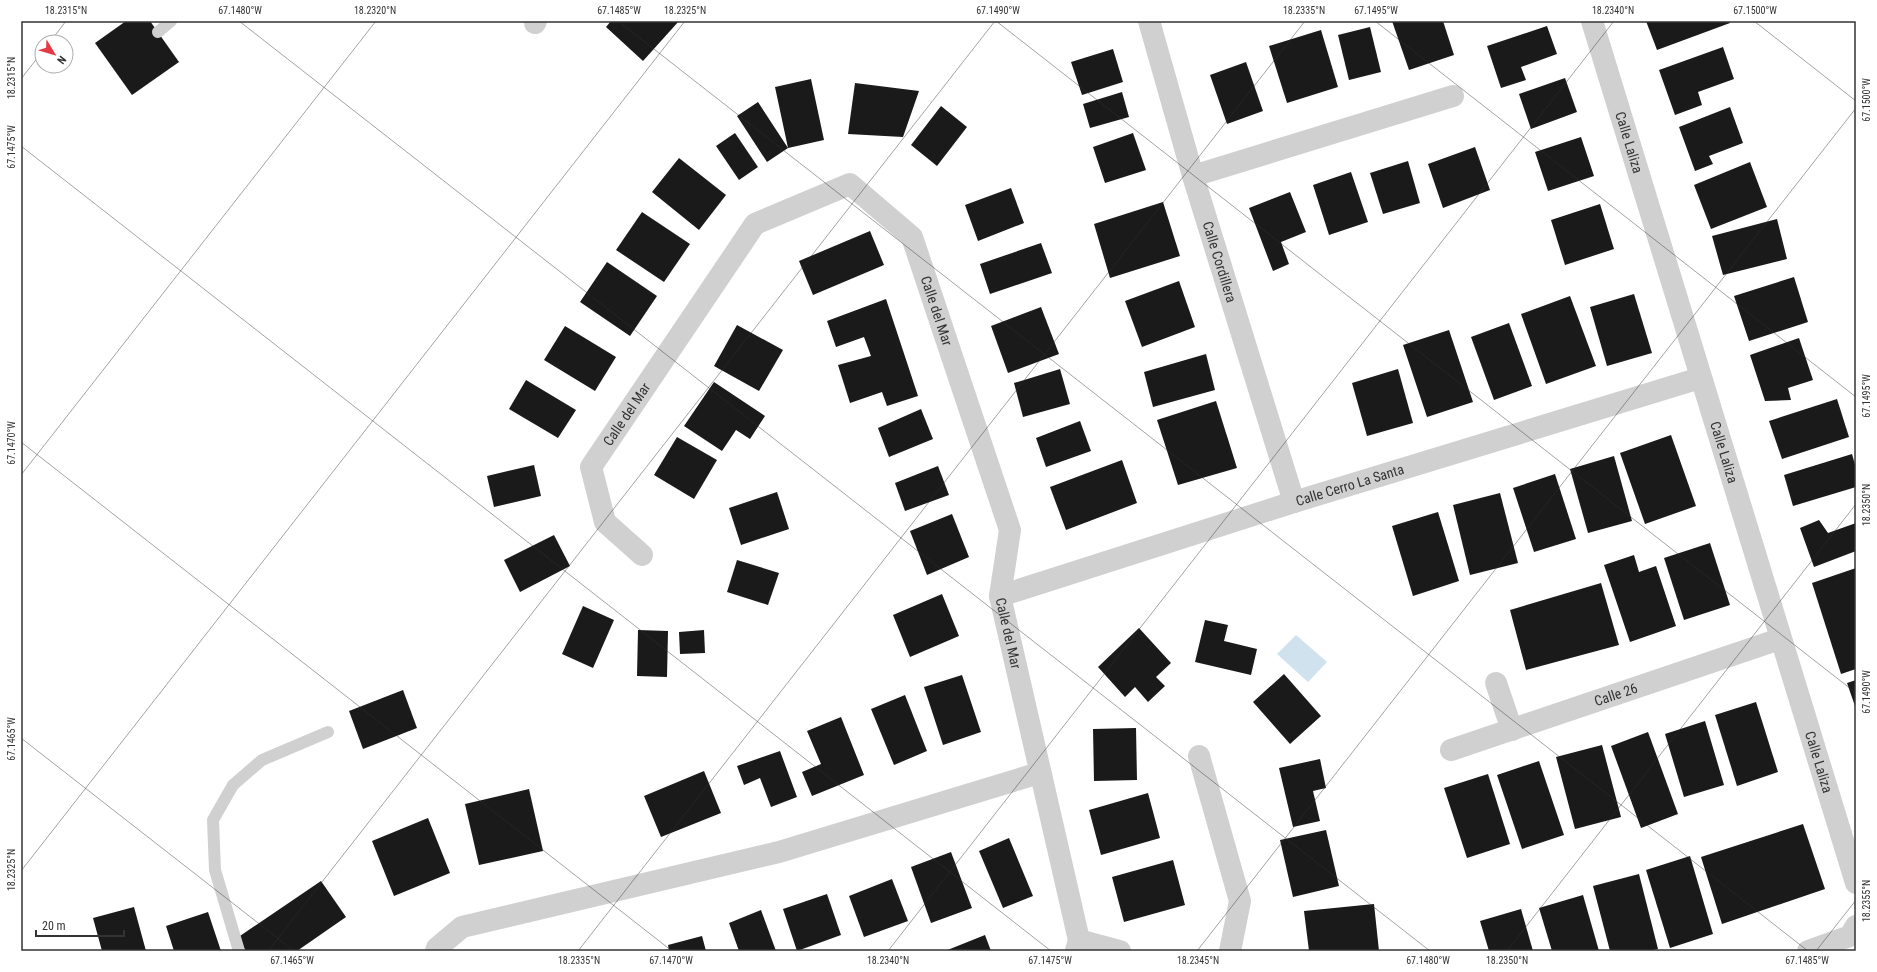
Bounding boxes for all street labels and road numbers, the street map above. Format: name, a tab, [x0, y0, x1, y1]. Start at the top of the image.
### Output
street label: Calle Laliza	[1612, 110, 1646, 175]
street label: Calle Cordillera	[1200, 219, 1240, 304]
street label: Calle del Mar	[918, 274, 956, 348]
street label: Calle del Mar	[600, 380, 653, 449]
street label: Calle Laliza	[1707, 419, 1741, 485]
street label: Calle Cerro La Santa	[1294, 461, 1406, 509]
street label: Calle del Mar	[993, 596, 1024, 670]
street label: Calle 26	[1592, 680, 1640, 709]
street label: Calle Laliza	[1802, 729, 1836, 795]

